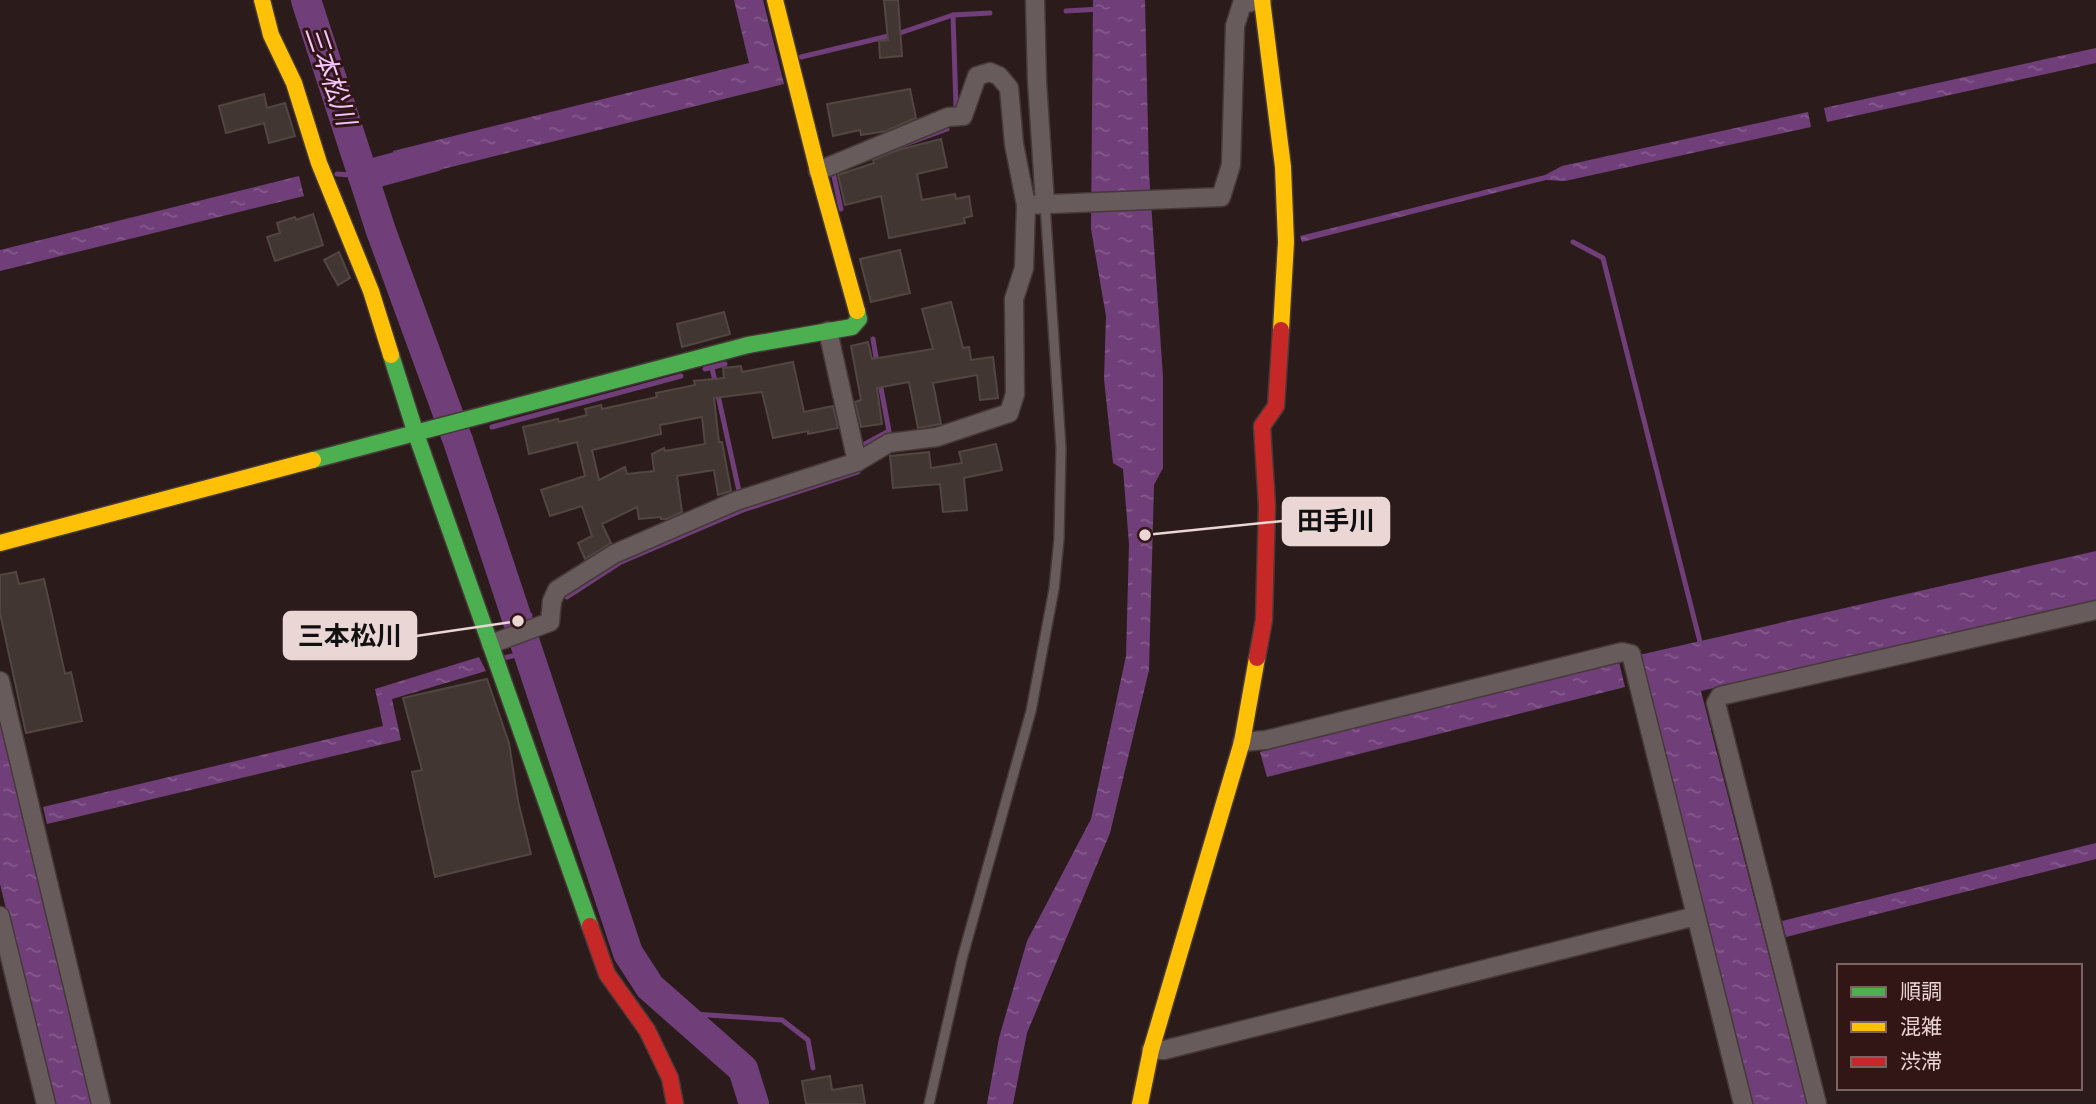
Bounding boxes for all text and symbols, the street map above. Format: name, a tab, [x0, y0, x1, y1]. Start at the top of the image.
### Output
water label: 三本松川	[298, 20, 365, 132]
callout: 田手川	[1283, 498, 1389, 545]
text: 田手川	[1297, 504, 1375, 537]
callout: 三本松川	[284, 612, 416, 659]
text: 三本松川	[298, 619, 402, 652]
legend	[1837, 964, 2082, 1090]
text: 順調	[1900, 978, 1942, 1005]
text: 混雑	[1900, 1013, 1942, 1040]
text: 渋滞	[1900, 1048, 1942, 1075]

